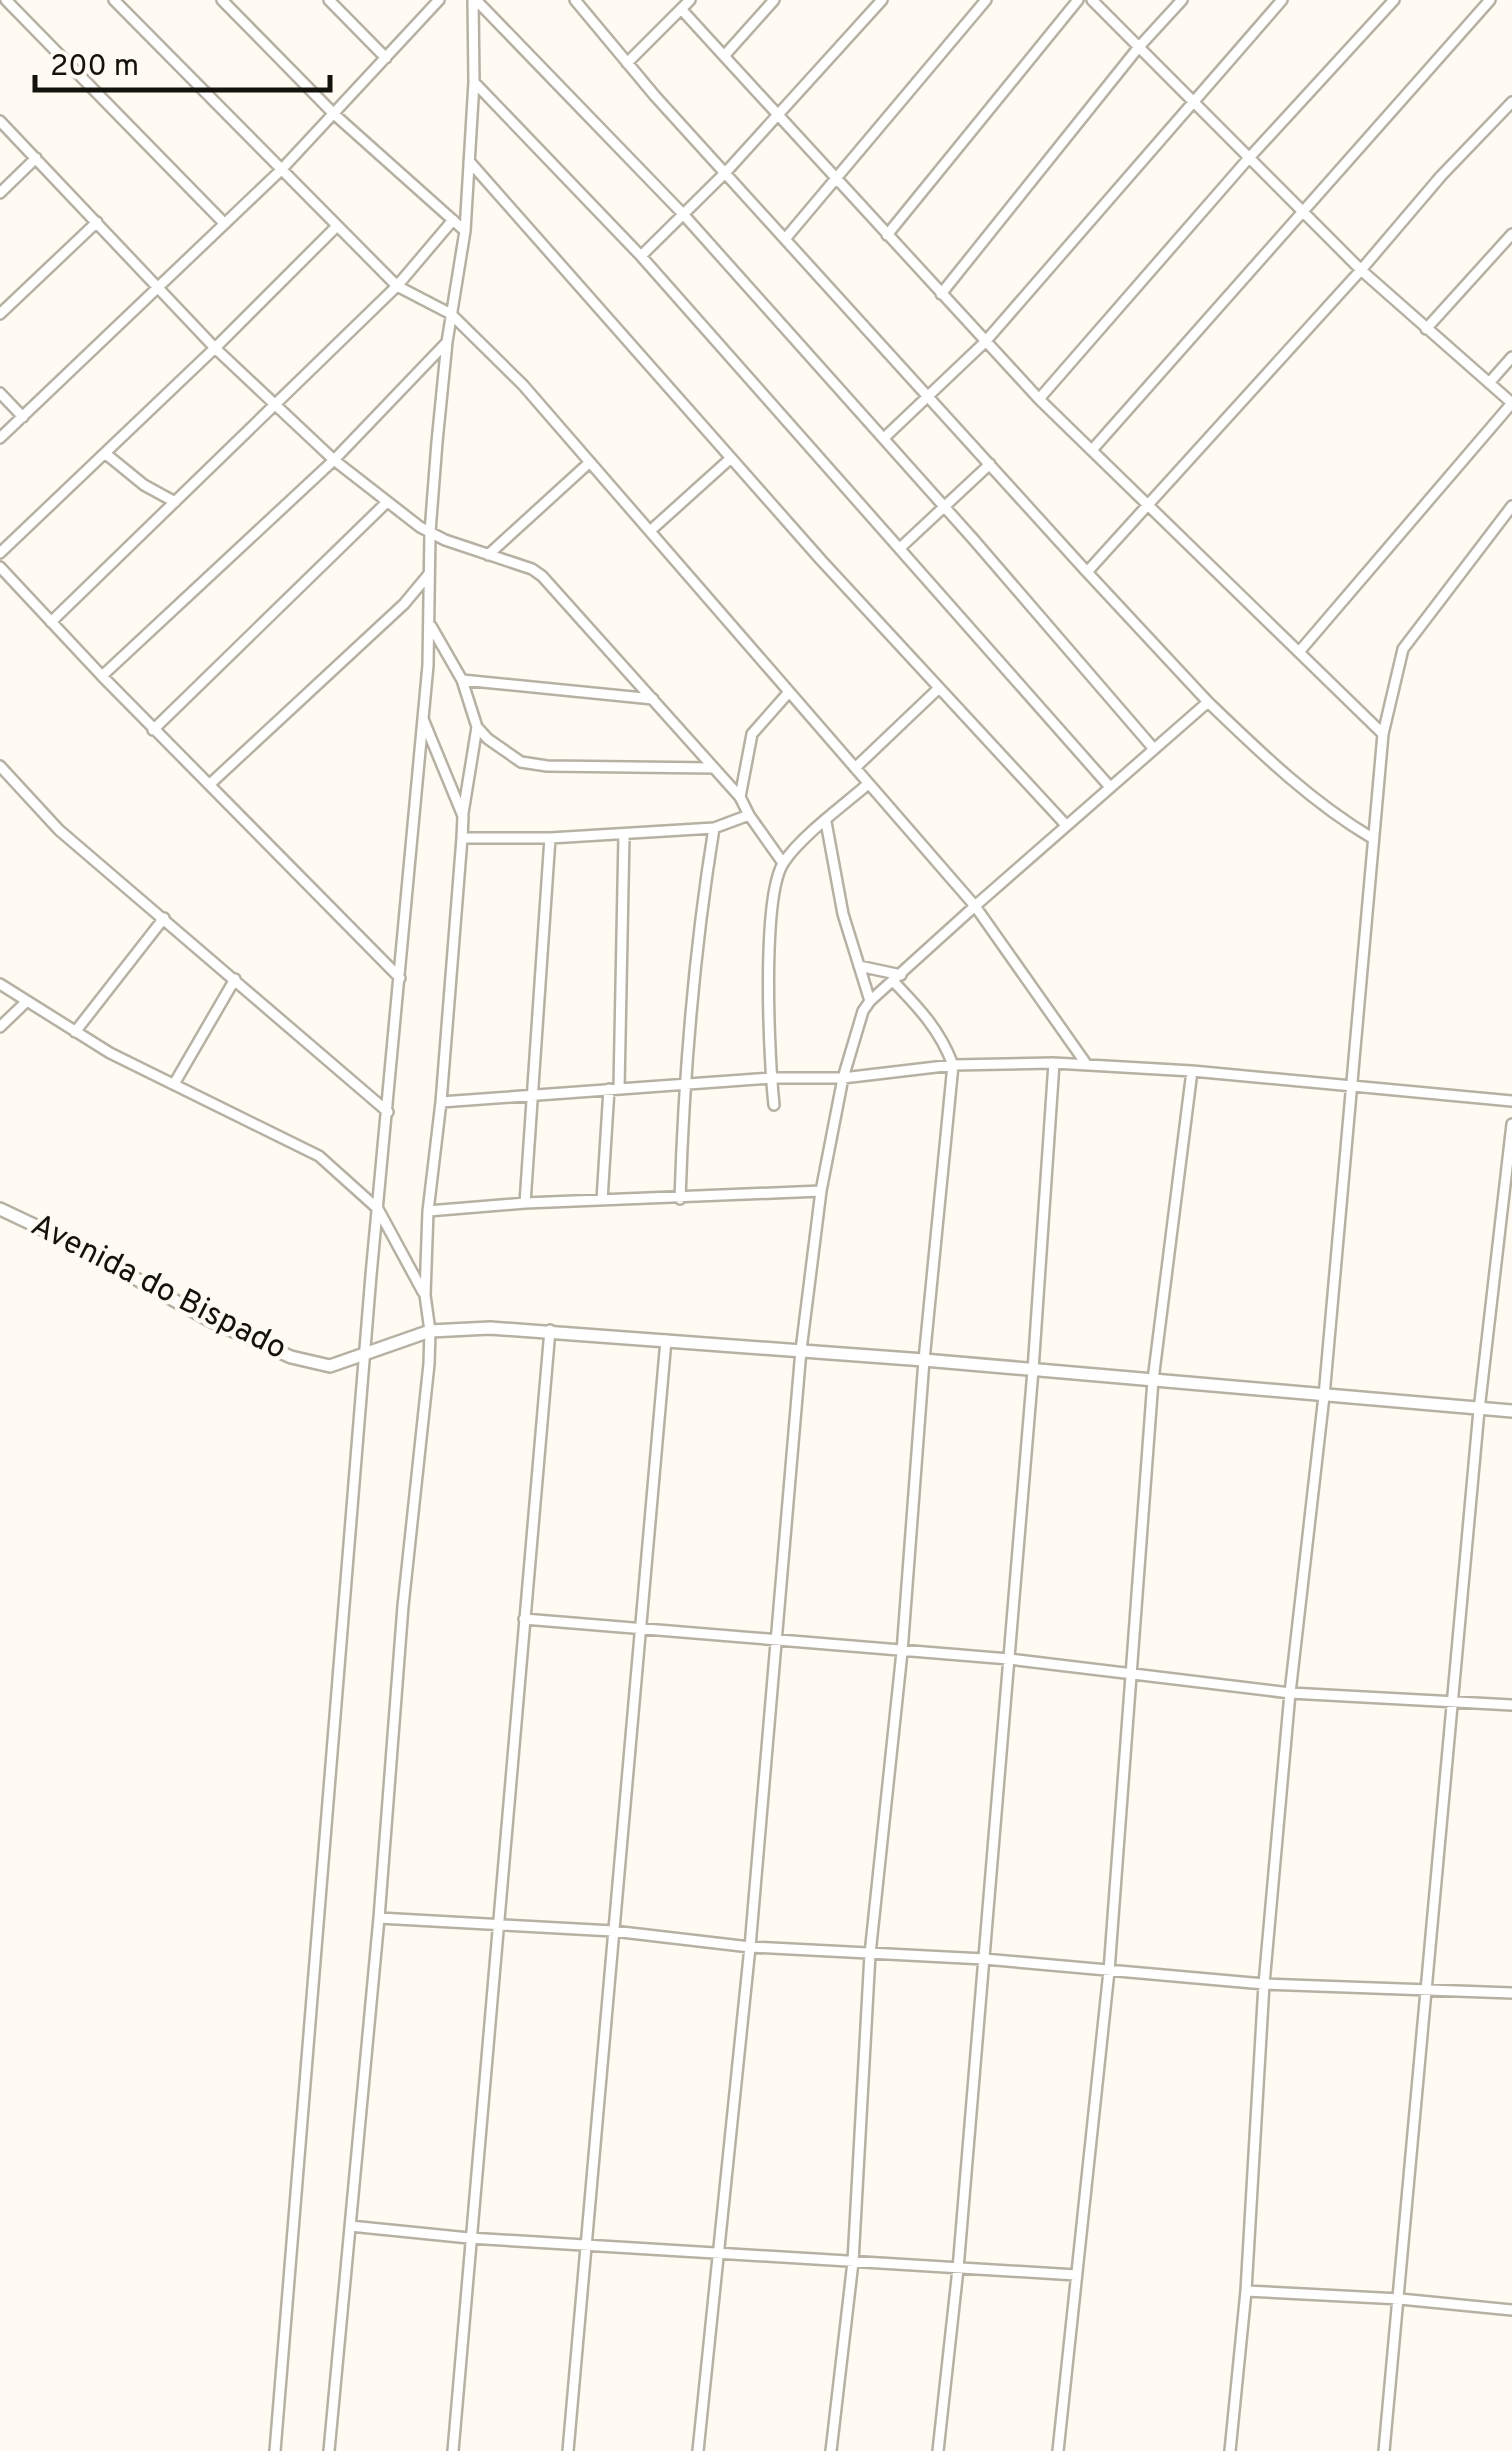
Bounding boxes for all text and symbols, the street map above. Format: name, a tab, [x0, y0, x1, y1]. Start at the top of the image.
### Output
scale bar	[35, 30, 330, 92]
text: 200 m	[50, 49, 139, 86]
street label: Avenida do Bispado	[23, 1206, 293, 1370]

